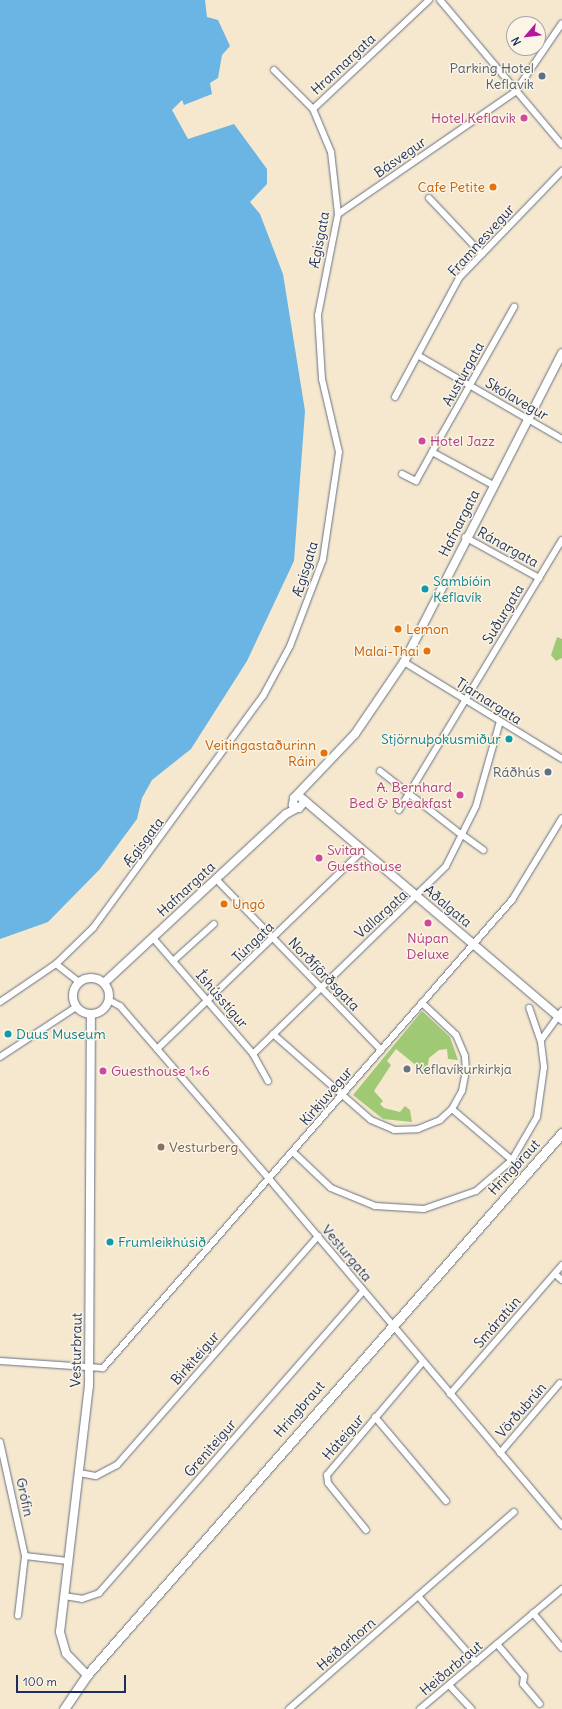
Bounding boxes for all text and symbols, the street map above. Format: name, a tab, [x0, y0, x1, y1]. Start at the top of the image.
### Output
north arrow	[506, 16, 546, 56]
street label: Hrannargata	[307, 30, 379, 98]
text: N	[508, 35, 524, 48]
place label: Parking Hotel Keflavik	[450, 60, 534, 92]
marker: Parking Hotel Keflavik	[537, 71, 547, 81]
place label: Hotel Keflavik	[431, 110, 516, 126]
marker: Hotel Keflavik	[519, 113, 529, 123]
street label: Básvegur	[371, 133, 429, 181]
place label: Cafe Petite	[417, 179, 485, 195]
marker: Cafe Petite	[488, 182, 498, 192]
street label: Framnesvegur	[444, 200, 518, 280]
street label: Ægisgata	[305, 210, 333, 270]
street label: Austurgata	[439, 339, 487, 409]
street label: Skólavegur	[483, 374, 551, 424]
place label: Hotel Jazz	[430, 433, 495, 449]
marker: Hotel Jazz	[417, 436, 427, 446]
street label: Hafnargata	[435, 487, 483, 559]
street label: Ránargata	[475, 523, 541, 571]
street label: Ægisgata	[289, 539, 321, 599]
place label: Sambíóin Keflavík	[433, 573, 491, 606]
street label: Suðurgata	[479, 581, 527, 647]
marker: Sambíóin Keflavík	[420, 584, 430, 594]
place label: Lemon	[406, 621, 449, 637]
marker: Lemon	[393, 624, 403, 634]
place label: Malai-Thai	[354, 643, 419, 659]
marker: Malai-Thai	[422, 646, 432, 656]
street label: Tjarnargata	[453, 674, 525, 728]
place label: Stjörnuþokusmiður	[381, 731, 501, 747]
marker: Stjörnuþokusmiður	[504, 734, 514, 744]
place label: Veitingastaðurinn Ráin	[205, 737, 316, 770]
marker: Veitingastaðurinn Ráin	[319, 748, 329, 758]
place label: Ráðhús	[493, 764, 540, 780]
marker: Ráðhús	[543, 767, 553, 777]
place label: A. Bernhard Bed & Breakfast	[349, 779, 452, 812]
marker: A. Bernhard Bed & Breakfast	[455, 790, 465, 800]
street label: Ægisgata	[119, 814, 167, 870]
place label: Svitan Guesthouse	[327, 842, 402, 874]
marker: Svitan Guesthouse	[314, 853, 324, 863]
street label: Hafnargata	[154, 858, 218, 920]
street label: Aðalgata	[421, 881, 475, 931]
street label: Vallargata	[351, 886, 411, 942]
place label: Ungó	[232, 896, 265, 912]
marker: Ungó	[219, 899, 229, 909]
street label: Túngata	[229, 918, 277, 966]
marker: Núpan Deluxe	[423, 918, 433, 928]
place label: Núpan Deluxe	[407, 930, 449, 962]
street label: Norðfjörðsgata	[285, 934, 363, 1014]
street label: Íshússtígur	[192, 967, 252, 1031]
place label: Duus Museum	[16, 1026, 106, 1042]
marker: Duus Museum	[3, 1029, 13, 1039]
place label: Keflavíkurkirkja	[415, 1061, 512, 1077]
place label: Guesthouse 1×6	[111, 1063, 210, 1079]
street label: Kirkjuvegur	[296, 1063, 356, 1129]
marker: Keflavíkurkirkja	[402, 1064, 412, 1074]
marker: Guesthouse 1×6	[98, 1066, 108, 1076]
street label: Hringbraut	[485, 1136, 543, 1198]
place label: Vesturberg	[169, 1139, 238, 1155]
marker: Vesturberg	[156, 1142, 166, 1152]
street label: Vesturgata	[318, 1221, 376, 1285]
place label: Frumleikhúsið	[118, 1234, 206, 1250]
marker: Frumleikhúsið	[105, 1237, 115, 1247]
street label: Smáratún	[470, 1293, 524, 1351]
street label: Vesturbraut	[67, 1312, 85, 1388]
street label: Birkiteigur	[167, 1328, 223, 1388]
street label: Hringbraut	[270, 1377, 328, 1441]
street label: Vörðubrún	[492, 1379, 550, 1441]
street label: Háteigur	[319, 1411, 367, 1463]
street label: Greniteigur	[180, 1416, 240, 1480]
street label: Grófin	[13, 1476, 37, 1518]
street label: Heiðarhorn	[313, 1614, 379, 1674]
street label: Heiðarbraut	[416, 1637, 486, 1699]
scale bar	[18, 1667, 128, 1693]
text: 100 m	[23, 1674, 57, 1689]

